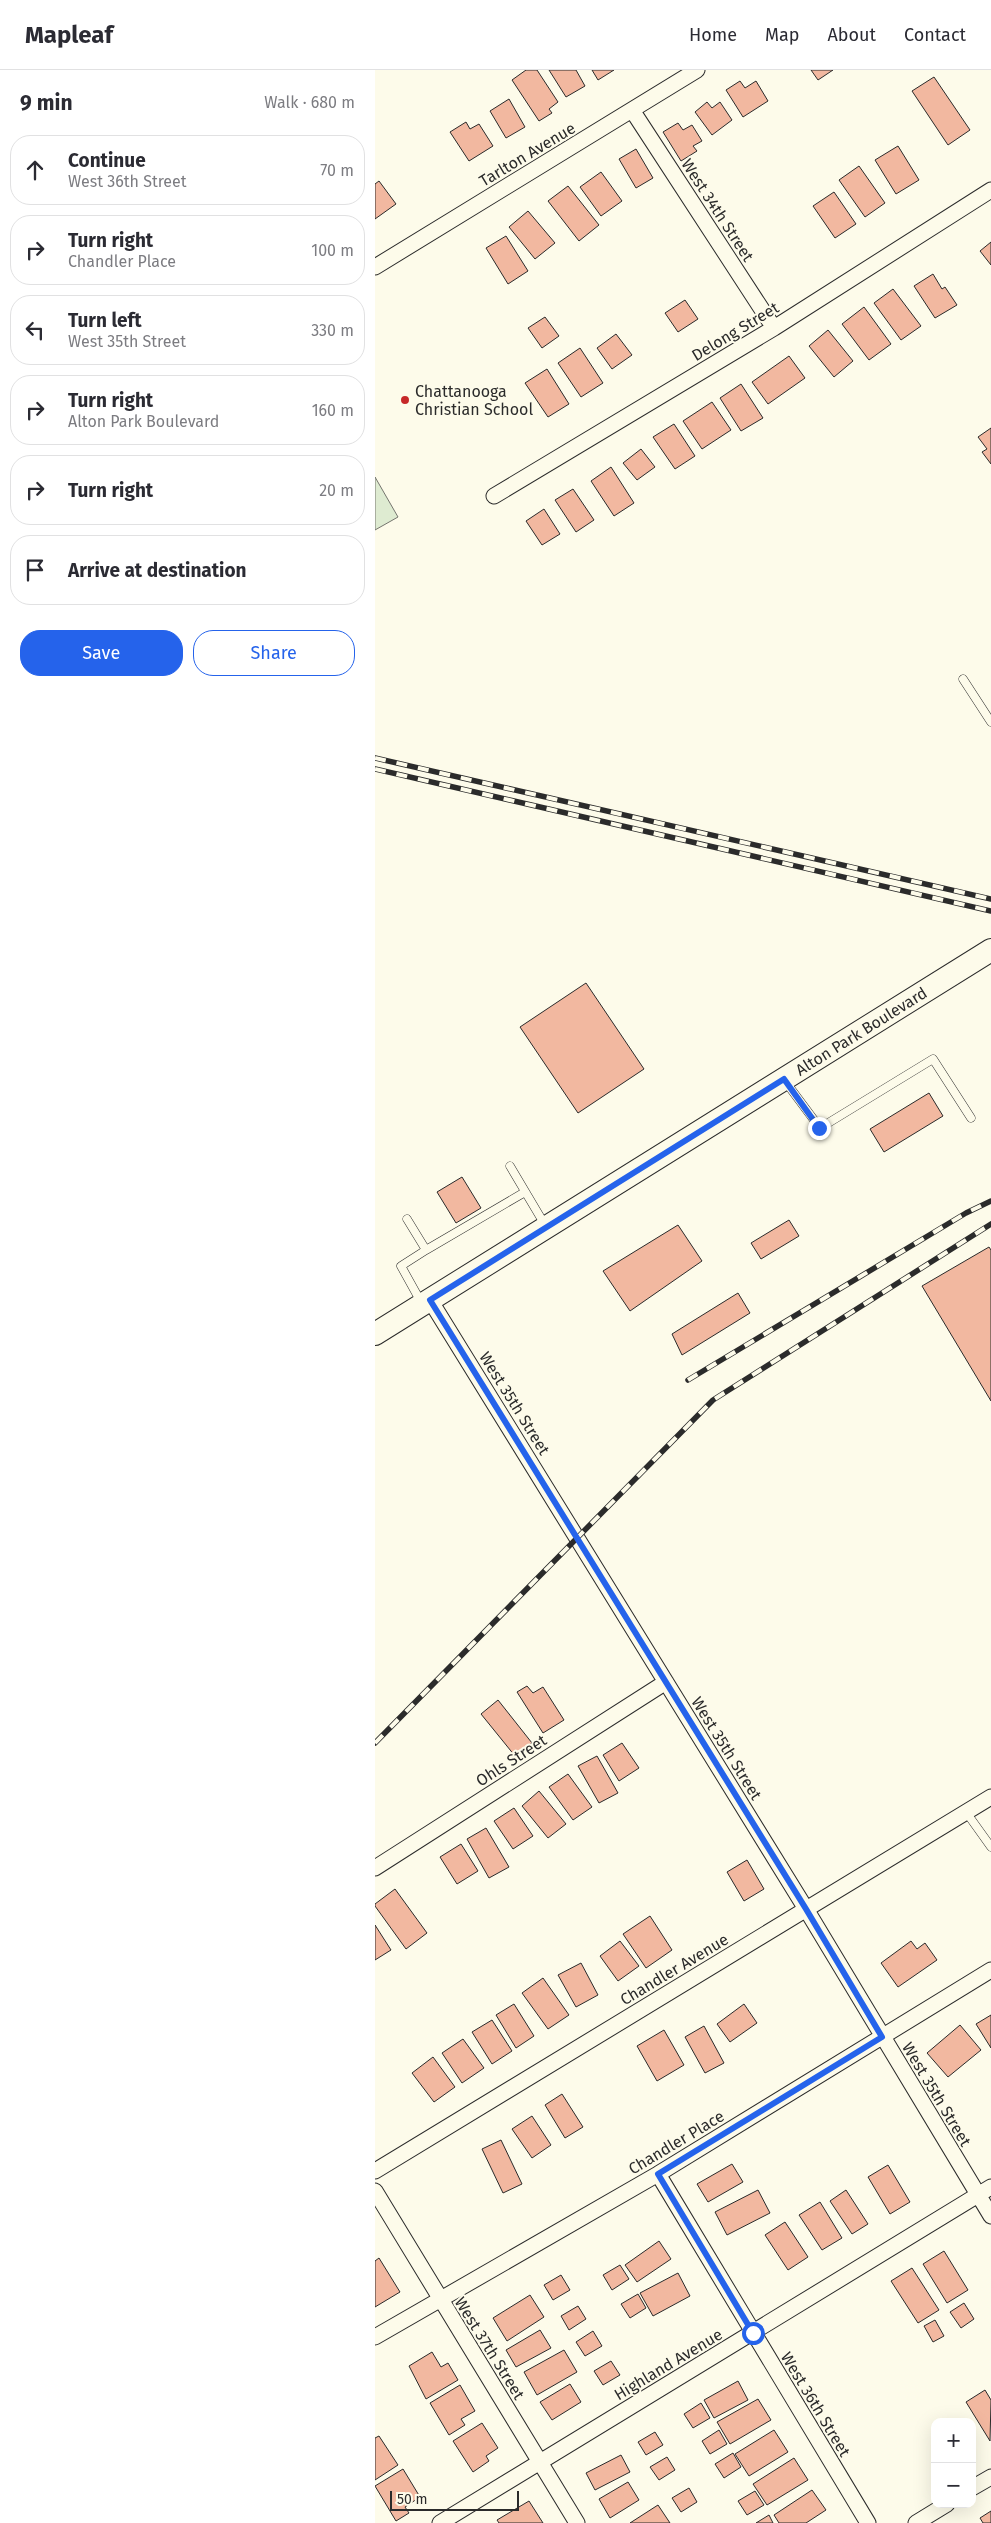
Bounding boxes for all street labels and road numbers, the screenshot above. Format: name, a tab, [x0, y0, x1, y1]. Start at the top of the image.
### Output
street label: Tarlton Avenue	[476, 118, 579, 191]
street label: West 34th Street	[677, 155, 758, 265]
street label: Delong Street	[688, 298, 782, 365]
street label: Alton Park Boulevard	[792, 983, 930, 1080]
street label: West 35th Street	[475, 1348, 554, 1459]
street label: West 35th Street	[687, 1693, 766, 1804]
street label: Ohls Street	[472, 1730, 550, 1790]
street label: Chandler Avenue	[617, 1930, 732, 2009]
street label: West 35th Street	[898, 2039, 975, 2150]
street label: Chandler Place	[625, 2106, 727, 2178]
street label: West 37th Street	[450, 2294, 529, 2403]
street label: Highland Avenue	[611, 2325, 726, 2404]
street label: West 36th Street	[777, 2349, 854, 2460]

